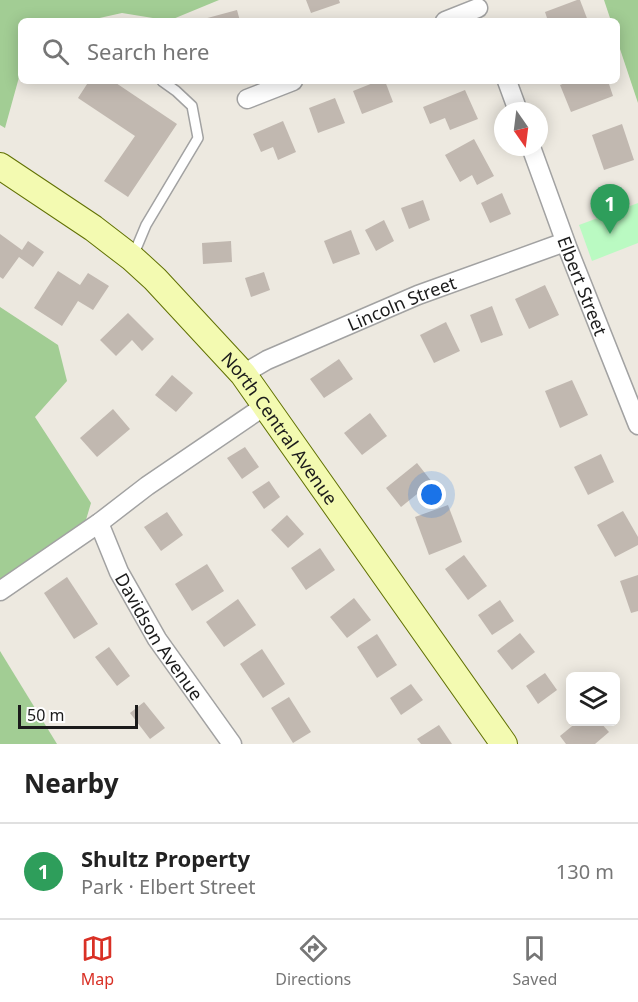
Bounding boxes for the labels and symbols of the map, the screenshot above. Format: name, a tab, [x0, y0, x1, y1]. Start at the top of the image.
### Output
north arrow	[494, 102, 548, 156]
pin: 1	[590, 184, 630, 234]
street label: Elbert Street	[552, 233, 613, 339]
street label: Lincoln Street	[344, 270, 460, 336]
street label: North Central Avenue	[216, 347, 343, 509]
your location	[417, 480, 446, 509]
street label: Davidson Avenue	[110, 568, 209, 705]
scale bar	[18, 702, 138, 730]

